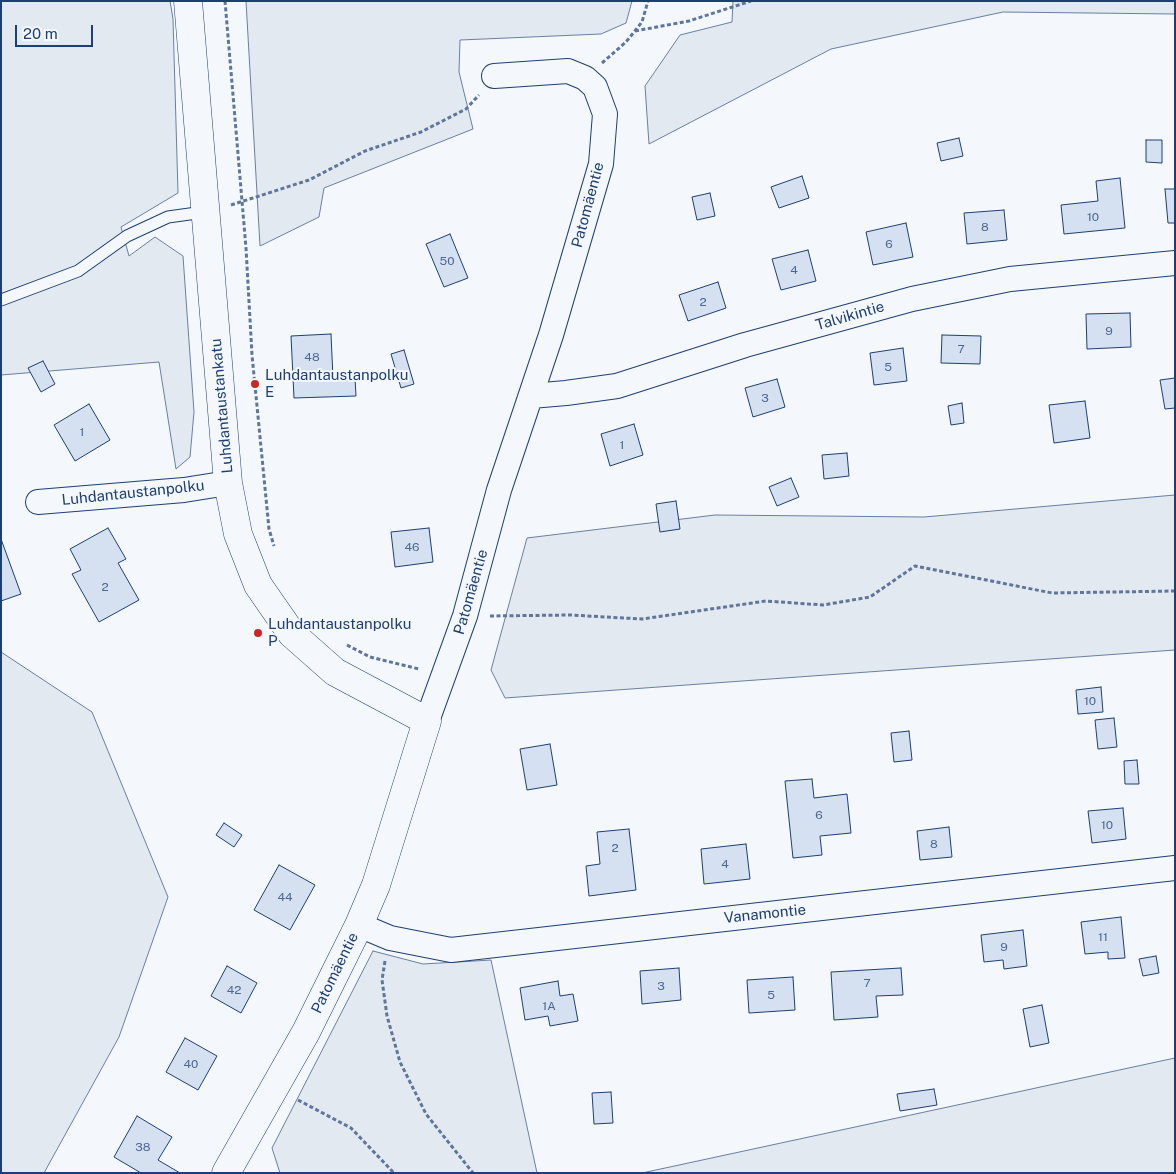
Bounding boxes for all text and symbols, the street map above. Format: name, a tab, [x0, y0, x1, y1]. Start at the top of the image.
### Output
scale bar	[18, 15, 95, 47]
text: 20 m	[23, 25, 58, 42]
street label: Patomäentie	[568, 160, 608, 250]
house number: 10	[1087, 210, 1099, 224]
house number: 8	[981, 220, 989, 234]
house number: 6	[885, 237, 893, 251]
house number: 50	[439, 254, 455, 268]
house number: 4	[790, 263, 798, 277]
house number: 2	[699, 295, 707, 309]
street label: Talvikintie	[814, 298, 886, 334]
house number: 9	[1105, 324, 1113, 338]
street label: Luhdantaustankatu	[207, 338, 237, 474]
house number: 7	[957, 342, 965, 356]
house number: 48	[304, 350, 320, 364]
house number: 5	[884, 360, 892, 374]
place label: Luhdantaustanpolku E	[265, 366, 409, 401]
marker: Luhdantaustanpolku E	[249, 378, 261, 390]
house number: 3	[761, 391, 769, 405]
house number: 1	[80, 425, 84, 439]
house number: 1	[620, 438, 624, 452]
street label: Luhdantaustanpolku	[61, 477, 205, 509]
house number: 46	[404, 540, 420, 554]
street label: Patomäentie	[450, 547, 492, 637]
house number: 2	[101, 580, 109, 594]
place label: Luhdantaustanpolku P	[268, 615, 412, 650]
marker: Luhdantaustanpolku P	[252, 627, 264, 639]
house number: 10	[1084, 694, 1096, 708]
house number: 6	[815, 808, 823, 822]
house number: 10	[1101, 818, 1113, 832]
house number: 8	[930, 837, 938, 851]
house number: 2	[611, 841, 619, 855]
house number: 4	[721, 857, 729, 871]
house number: 44	[277, 890, 293, 904]
street label: Vanamontie	[723, 901, 807, 927]
street label: Patomäentie	[308, 930, 362, 1016]
house number: 11	[1098, 930, 1108, 944]
house number: 9	[1000, 940, 1008, 954]
house number: 7	[863, 976, 871, 990]
house number: 3	[657, 979, 665, 993]
house number: 42	[227, 983, 241, 997]
house number: 5	[767, 988, 775, 1002]
house number: 1A	[542, 999, 556, 1013]
house number: 40	[184, 1057, 198, 1071]
house number: 38	[135, 1140, 151, 1154]

